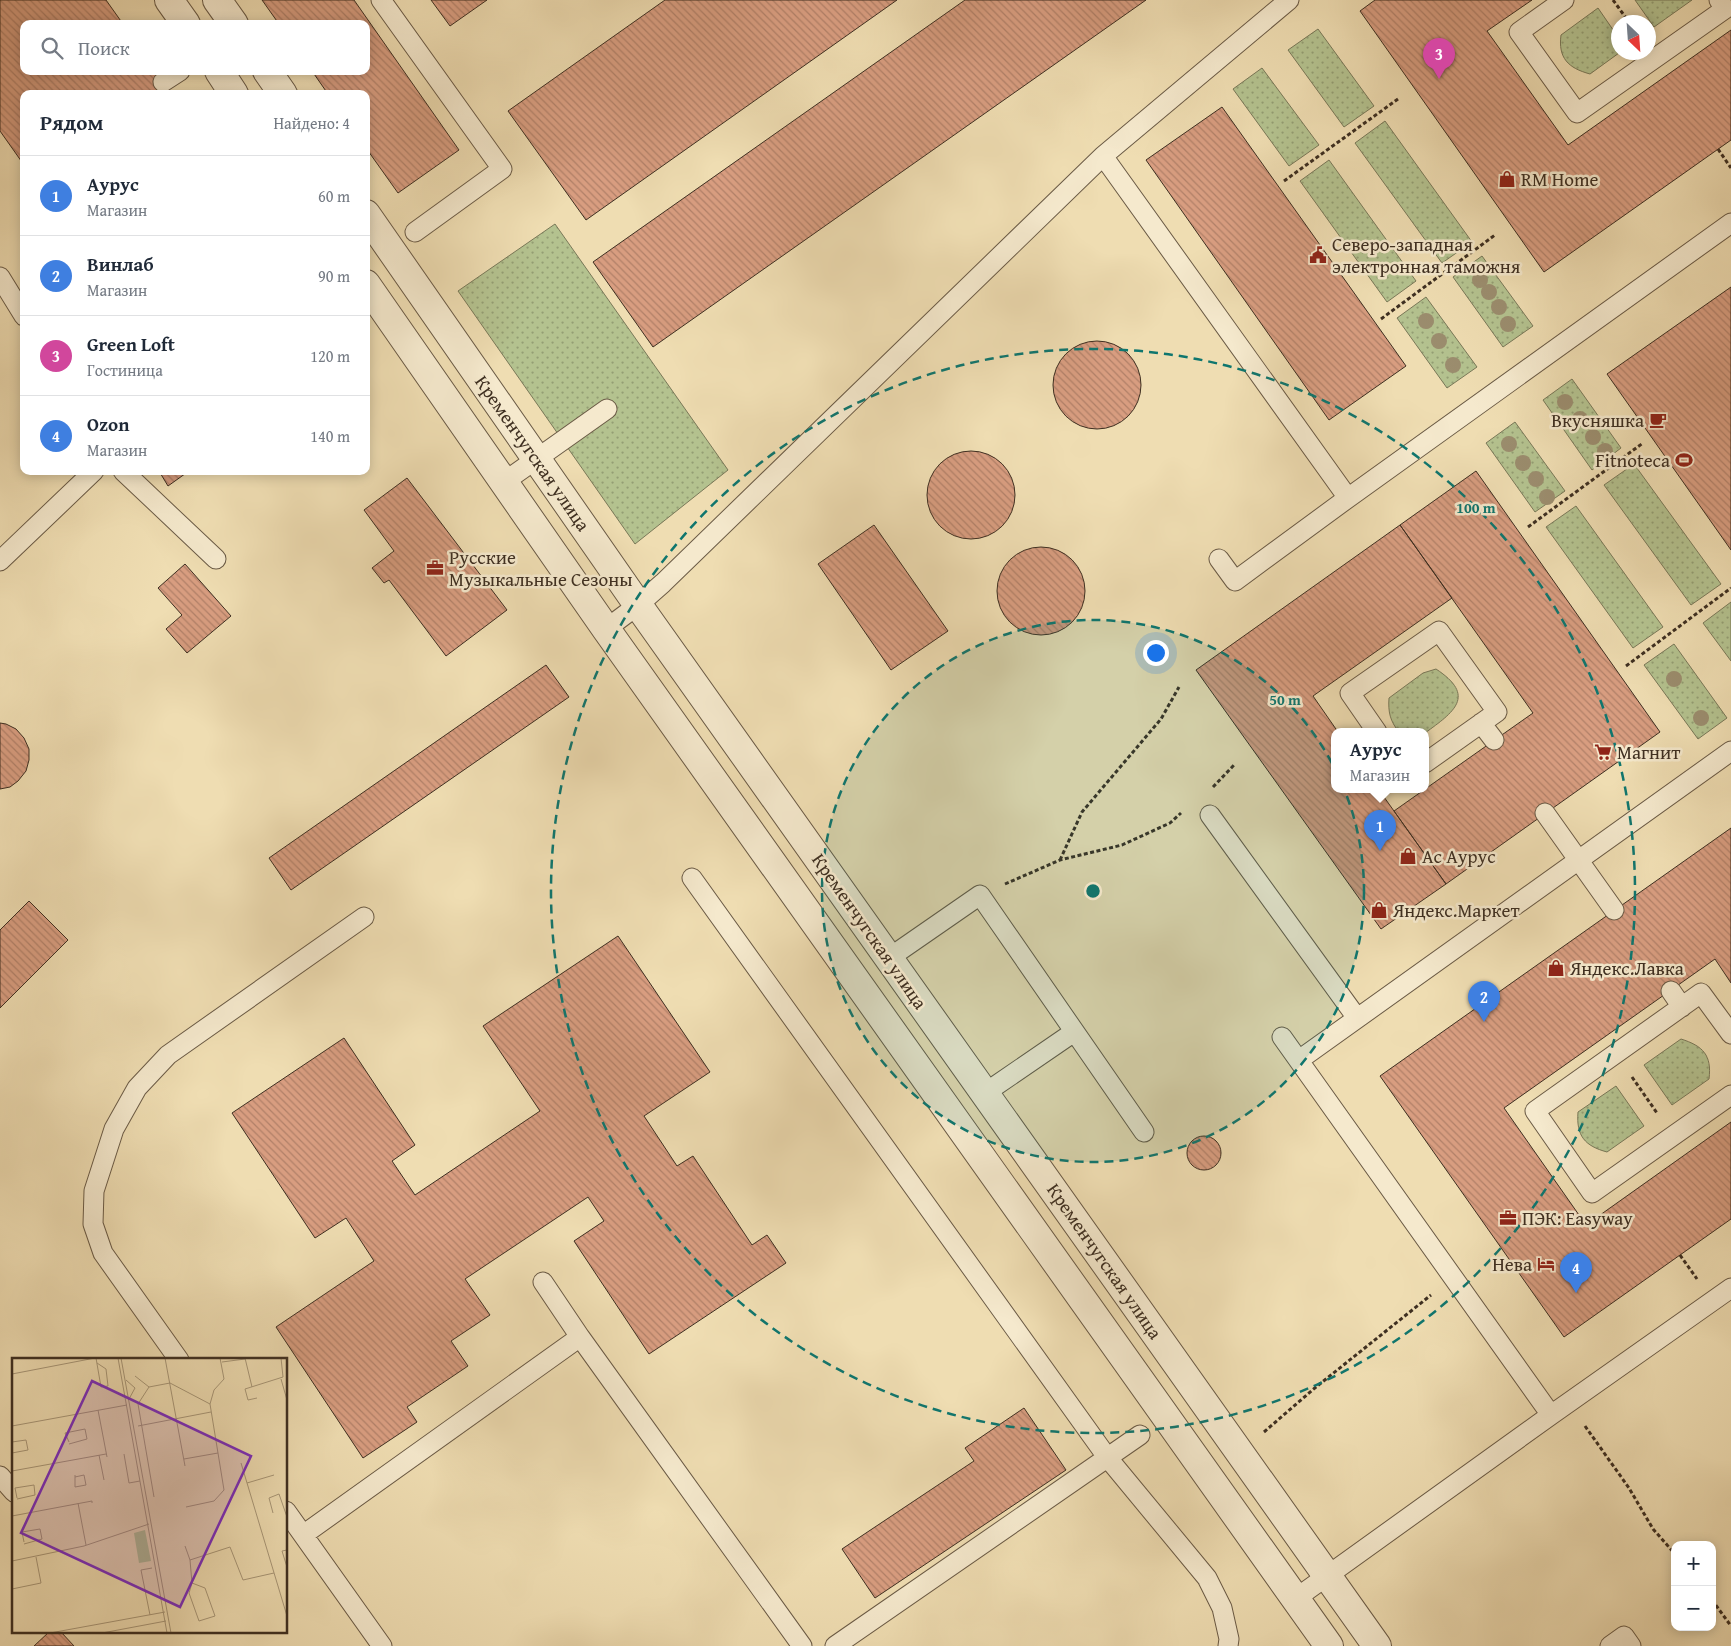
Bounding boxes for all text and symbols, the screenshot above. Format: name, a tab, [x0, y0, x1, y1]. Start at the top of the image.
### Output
north arrow	[1611, 15, 1656, 60]
search box	[20, 20, 370, 75]
icon: search	[38, 34, 66, 62]
text: Поиск	[78, 34, 130, 62]
pin: 3	[1423, 38, 1455, 79]
text: Рядом	[40, 107, 103, 138]
text: Найдено: 4	[273, 111, 350, 135]
place label: RM Home	[1521, 165, 1599, 193]
shop icon: RM Home	[1497, 169, 1517, 189]
text: Аурус	[87, 170, 139, 198]
text: 1	[52, 184, 60, 208]
text: 60 m	[318, 184, 350, 208]
text: Магазин	[87, 198, 147, 222]
place label: Северо-западная электронная таможня	[1332, 230, 1521, 280]
public building icon: Северо-западная электронная таможня	[1308, 245, 1328, 265]
text: Винлаб	[87, 250, 154, 278]
text: 2	[52, 264, 60, 288]
text: 90 m	[318, 264, 350, 288]
text: Магазин	[87, 278, 147, 302]
text: Green Loft	[87, 330, 175, 358]
text: 3	[52, 344, 60, 368]
text: 120 m	[310, 344, 350, 368]
text: Гостиница	[87, 358, 163, 382]
street label: Кременчугская улица	[469, 369, 597, 537]
place label: Вкусняшка	[1551, 406, 1644, 434]
text: Ozon	[87, 410, 129, 438]
cafe icon: Вкусняшка	[1648, 410, 1668, 430]
text: 4	[52, 424, 60, 448]
text: 140 m	[310, 424, 350, 448]
text: Магазин	[87, 438, 147, 462]
place label: Fitnoteca	[1595, 446, 1670, 474]
sports icon: Fitnoteca	[1674, 450, 1694, 470]
text: 100 m	[1456, 497, 1496, 518]
place label: Русские Музыкальные Сезоны	[449, 543, 633, 593]
office icon: Русские Музыкальные Сезоны	[425, 558, 445, 578]
your location	[1143, 640, 1169, 666]
text: 50 m	[1269, 689, 1301, 710]
popup	[1331, 728, 1429, 793]
text: Аурус	[1350, 735, 1402, 763]
place label: Магнит	[1617, 738, 1681, 766]
supermarket icon: Магнит	[1593, 742, 1613, 762]
text: Магазин	[1350, 763, 1410, 787]
pin: 1	[1364, 810, 1396, 851]
place label: Ас Аурус	[1422, 842, 1496, 870]
shop icon: Ас Аурус	[1398, 846, 1418, 866]
street label: Кременчугская улица	[806, 847, 934, 1015]
centre of rings	[1084, 882, 1102, 900]
place label: Яндекс.Маркет	[1392, 896, 1520, 924]
shop icon: Яндекс.Маркет	[1369, 900, 1389, 920]
place label: Яндекс.Лавка	[1569, 954, 1684, 982]
shop icon: Яндекс.Лавка	[1546, 958, 1566, 978]
pin: 2	[1468, 981, 1500, 1022]
street label: Кременчугская улица	[1041, 1177, 1169, 1345]
place label: ПЭК: Easyway	[1522, 1204, 1633, 1232]
office icon: ПЭК: Easyway	[1498, 1208, 1518, 1228]
place label: Нева	[1492, 1250, 1532, 1278]
pin: 4	[1560, 1252, 1592, 1293]
hotel icon: Нева	[1536, 1254, 1556, 1274]
inset map	[12, 1358, 288, 1634]
map controls	[1671, 1541, 1716, 1631]
button: +	[1671, 1541, 1716, 1586]
button: −	[1671, 1586, 1716, 1631]

